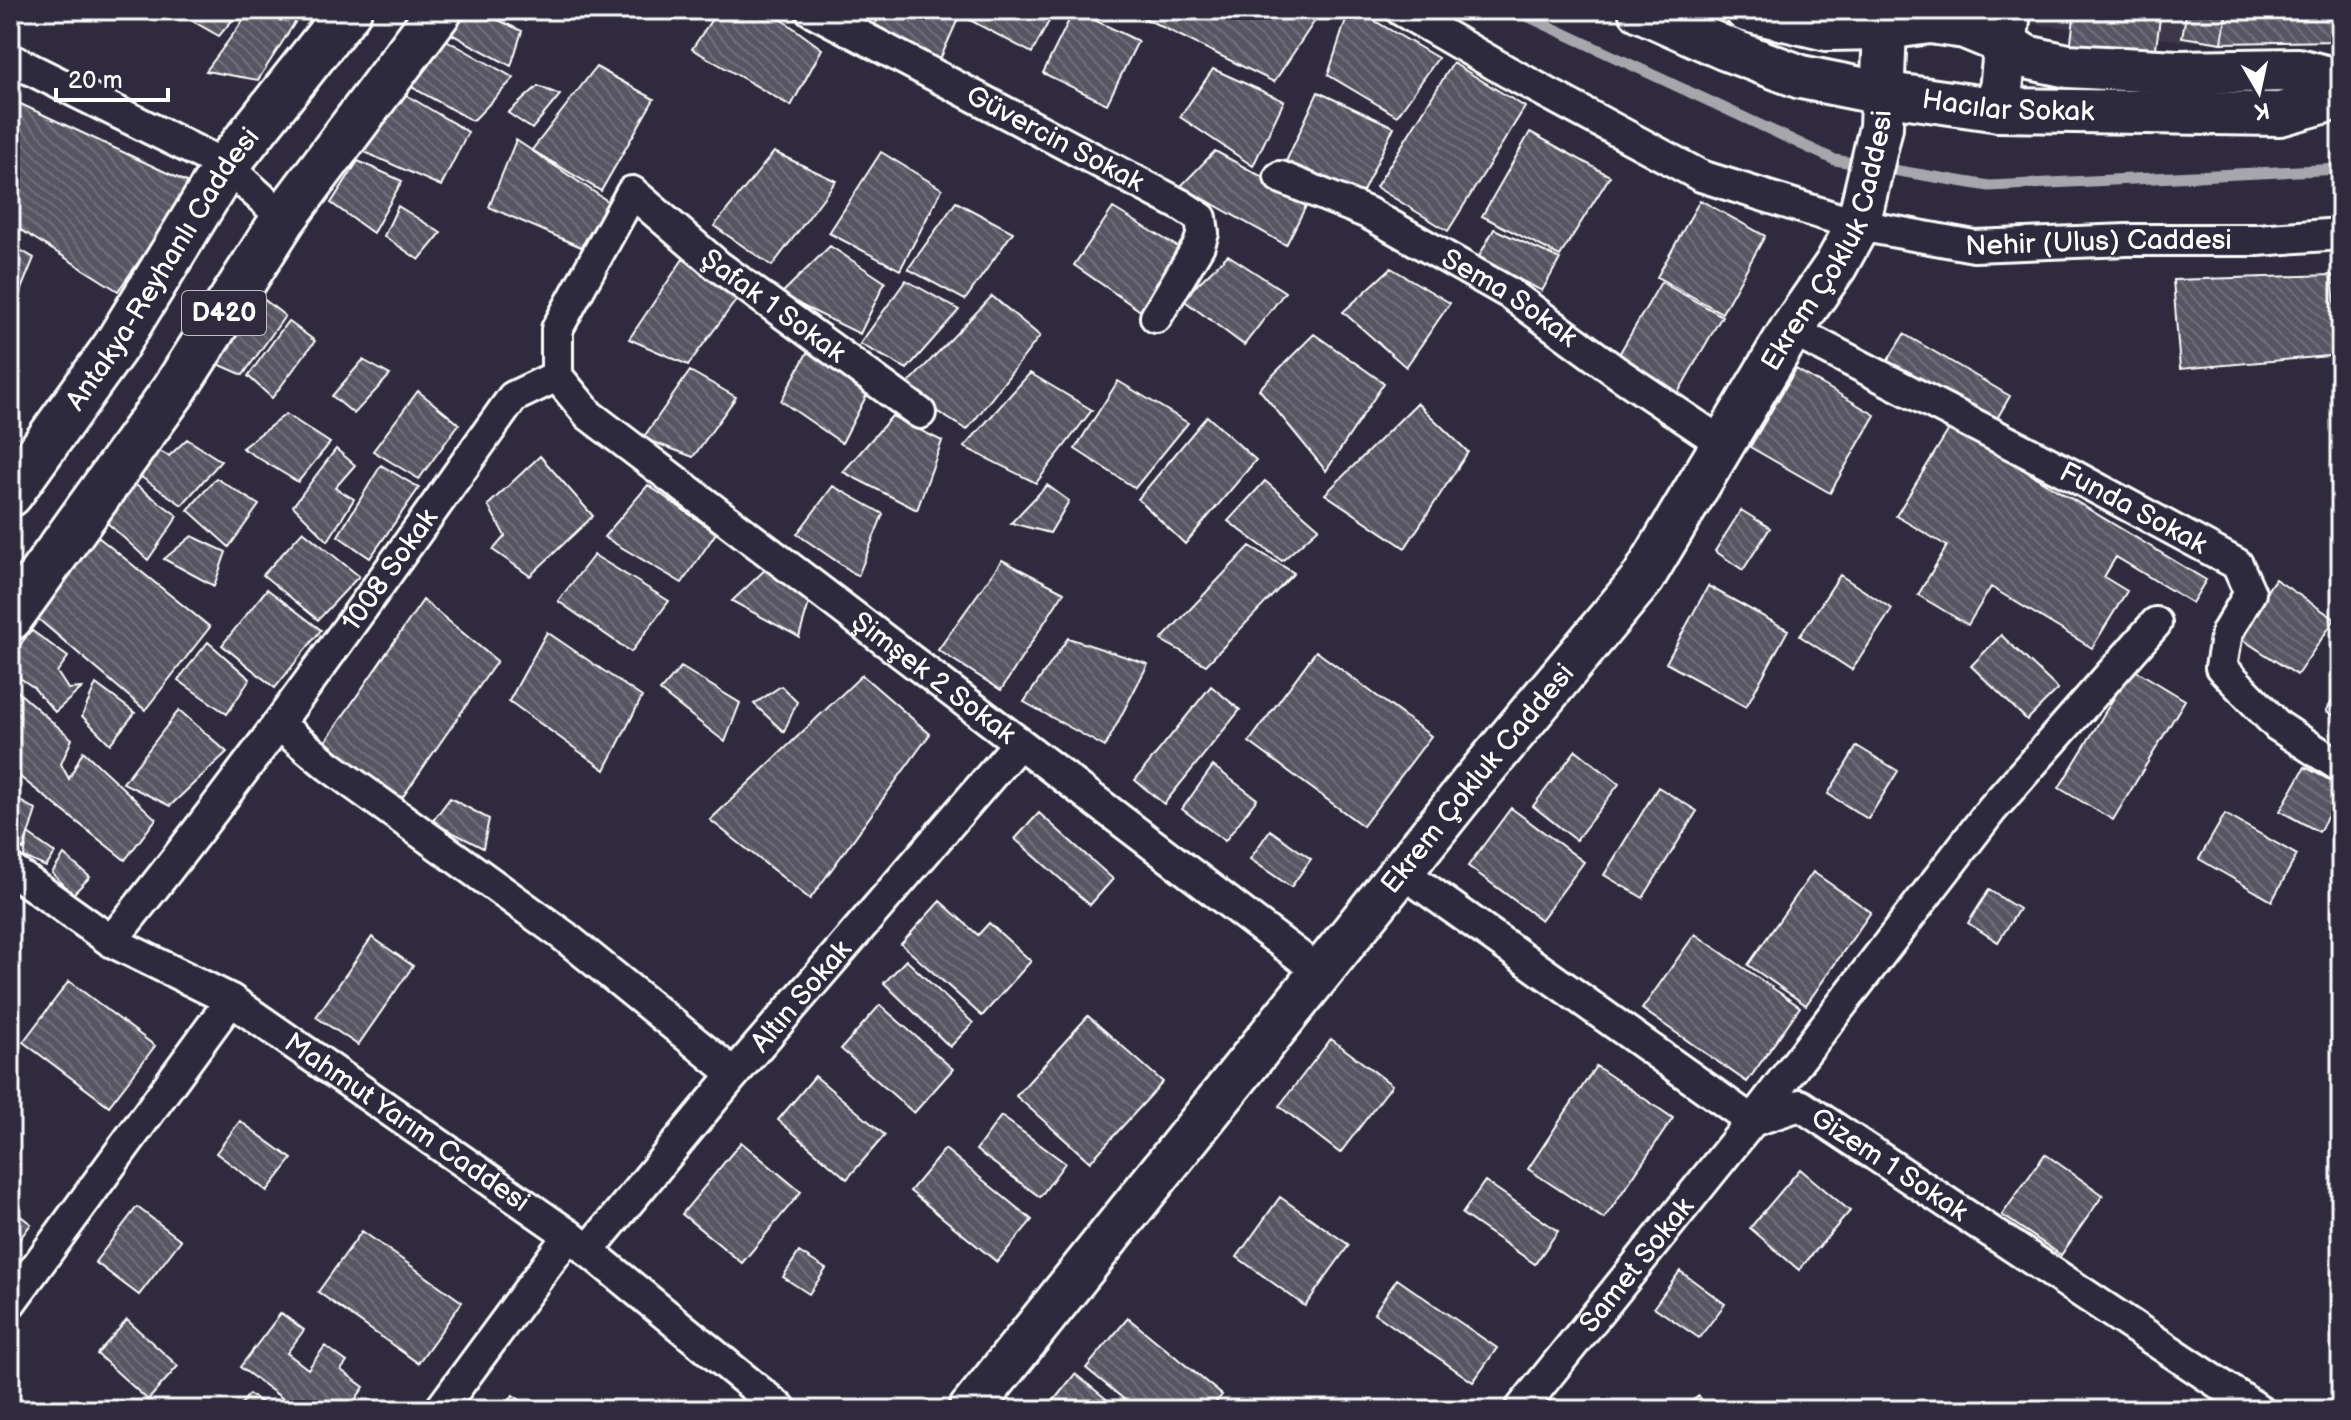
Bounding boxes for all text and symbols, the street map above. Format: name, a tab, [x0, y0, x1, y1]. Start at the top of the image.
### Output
scale bar	[56, 52, 168, 102]
north arrow	[2219, 52, 2299, 132]
text: 20 m	[68, 66, 123, 95]
street label: Güvercin Sokak	[961, 78, 1150, 199]
street label: Hacılar Sokak	[1920, 83, 2095, 128]
text: K	[2252, 96, 2271, 125]
street label: Ekrem Çokluk Caddesi	[1754, 109, 1898, 377]
street label: Antakya-Reyhanlı Caddesi	[59, 121, 266, 417]
street label: Nehir (Ulus) Caddesi	[1965, 224, 2232, 263]
street label: Şafak 1 Sokak	[694, 242, 852, 370]
street label: Sema Sokak	[1436, 242, 1584, 354]
road number: D420	[182, 291, 266, 335]
street label: Funda Sokak	[2054, 455, 2213, 561]
street label: 1008 Sokak	[335, 502, 445, 638]
street label: Şimşek 2 Sokak	[845, 605, 1023, 751]
street label: Ekrem Çokluk Caddesi	[1374, 657, 1581, 900]
street label: Altın Sokak	[744, 933, 858, 1059]
street label: Mahmut Yarım Caddesi	[278, 1026, 536, 1219]
street label: Gizem 1 Sokak	[1805, 1100, 1974, 1229]
street label: Samet Sokak	[1572, 1191, 1701, 1339]

